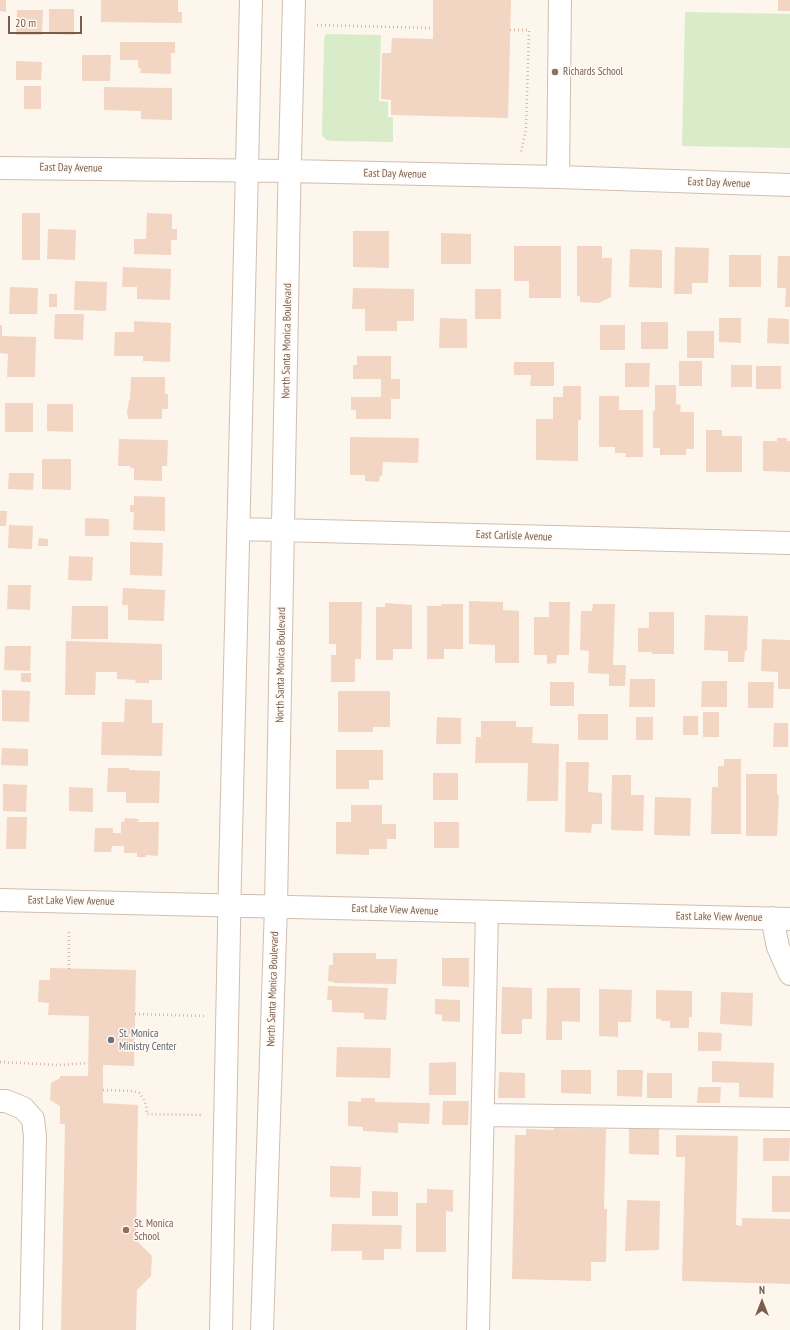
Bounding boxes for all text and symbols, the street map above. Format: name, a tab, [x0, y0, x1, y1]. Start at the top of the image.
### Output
scale bar	[10, 8, 84, 34]
text: 20 m	[15, 15, 36, 30]
place label: Richards School	[563, 65, 623, 79]
marker: Richards School	[550, 67, 560, 77]
street label: East Day Avenue	[40, 161, 102, 175]
street label: East Day Avenue	[364, 167, 426, 181]
street label: East Day Avenue	[687, 175, 751, 191]
street label: North Santa Monica Boulevard	[279, 283, 295, 399]
street label: East Carlisle Avenue	[476, 528, 552, 544]
street label: North Santa Monica Boulevard	[273, 607, 289, 723]
street label: East Lake View Avenue	[28, 894, 114, 908]
street label: East Lake View Avenue	[351, 902, 439, 918]
street label: East Lake View Avenue	[676, 910, 762, 924]
street label: North Santa Monica Boulevard	[264, 931, 282, 1047]
place label: St. Monica Ministry Center	[119, 1027, 176, 1053]
marker: St. Monica Ministry Center	[106, 1035, 116, 1045]
place label: St. Monica School	[134, 1217, 173, 1243]
marker: St. Monica School	[121, 1225, 131, 1235]
north arrow	[742, 1282, 782, 1322]
text: N	[759, 1283, 765, 1297]

